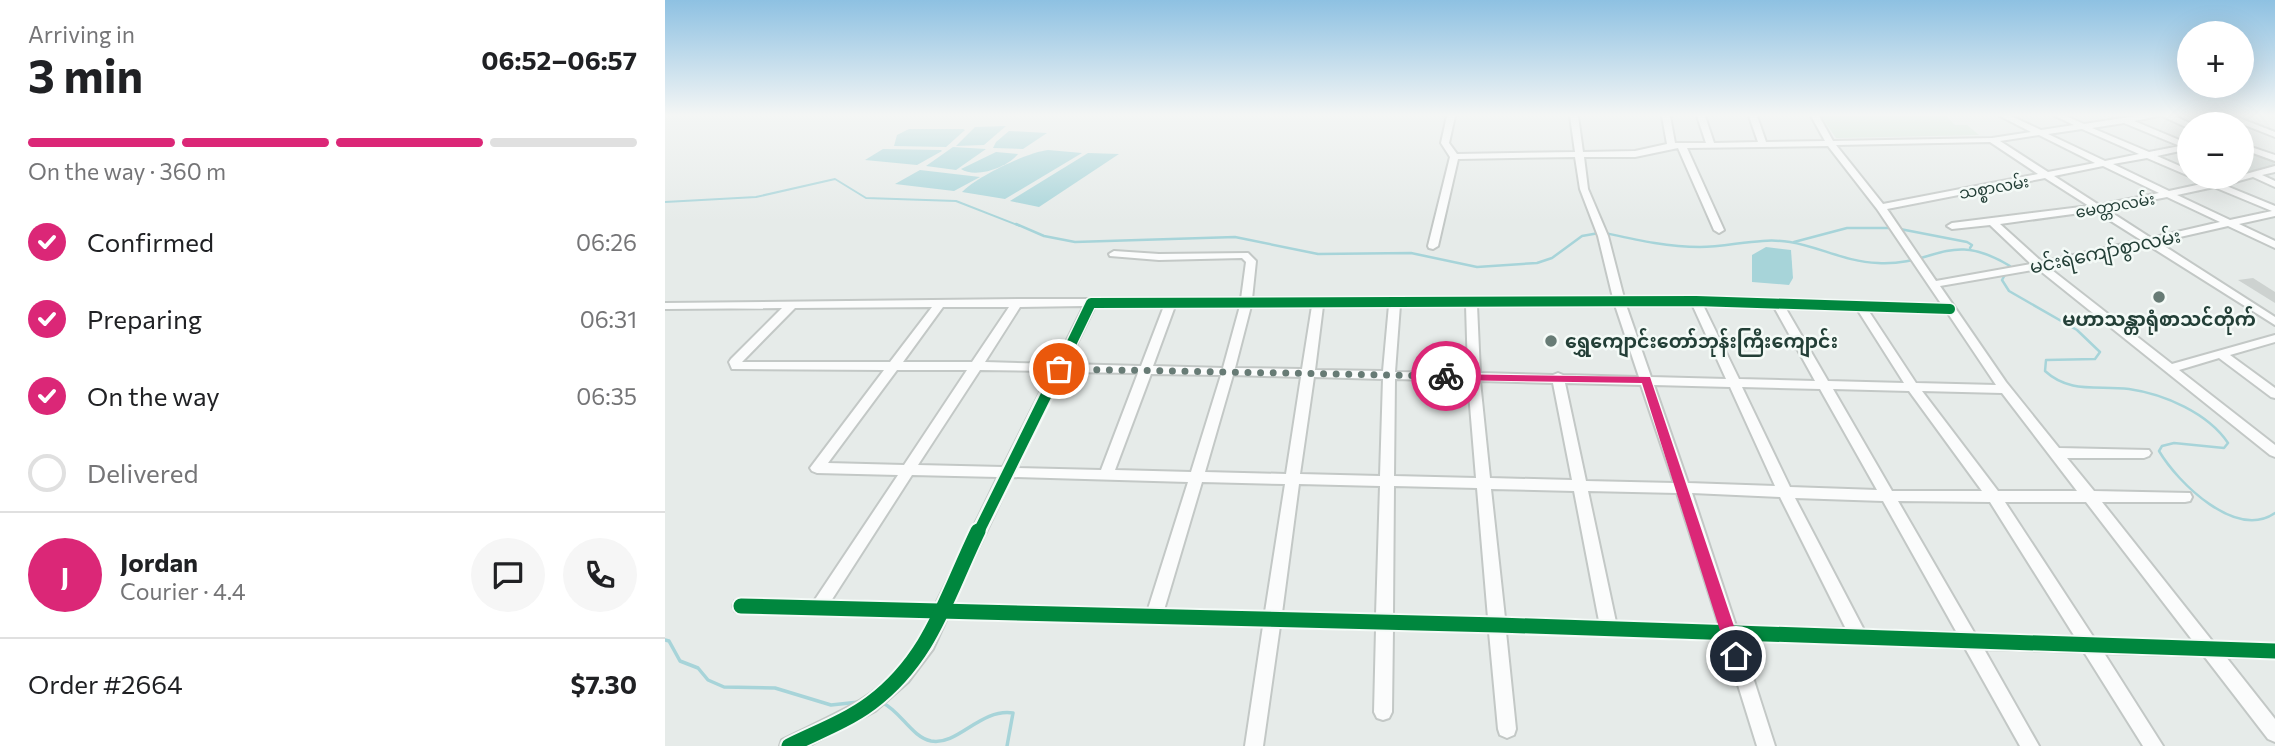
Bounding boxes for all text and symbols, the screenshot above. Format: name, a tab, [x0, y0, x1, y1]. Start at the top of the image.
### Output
text: Arriving in	[28, 20, 135, 48]
map controls	[2177, 21, 2254, 189]
button: +	[2177, 21, 2254, 98]
text: 06:52–06:57	[481, 44, 637, 75]
text: 3 min	[28, 46, 143, 102]
button: −	[2177, 112, 2254, 189]
text: On the way · 360 m	[28, 157, 226, 185]
street label: သစ္စာလမ်း	[1957, 170, 2031, 207]
street label: မေတ္တာလမ်း	[2074, 187, 2157, 226]
street label: မင်းရဲကျော်စွာလမ်း	[2027, 221, 2184, 283]
icon: check	[28, 223, 66, 261]
text: Confirmed	[87, 226, 214, 257]
text: 06:26	[576, 228, 637, 256]
marker: မဟာသန္တာရုံစာသင်တိုက်	[2151, 289, 2167, 305]
icon: check	[28, 300, 66, 338]
text: Preparing	[87, 303, 202, 334]
text: 06:31	[580, 305, 637, 333]
place label: မဟာသန္တာရုံစာသင်တိုက်	[2062, 306, 2256, 335]
place label: ရွှေကျောင်းတော်ဘုန်းကြီးကျောင်း	[1565, 328, 1838, 358]
marker: ရွှေကျောင်းတော်ဘုန်းကြီးကျောင်း	[1543, 333, 1559, 349]
pin	[1029, 339, 1089, 399]
courier	[1411, 341, 1481, 411]
icon: bag	[1040, 350, 1078, 388]
icon: bike	[1427, 357, 1465, 395]
icon: check	[28, 377, 66, 415]
text: On the way	[87, 380, 220, 411]
text: 06:35	[576, 382, 637, 410]
text: Delivered	[87, 457, 198, 488]
button: chat	[471, 538, 545, 612]
button: phone	[563, 538, 637, 612]
text: Jordan	[120, 546, 198, 577]
text: J	[61, 560, 69, 591]
text: Courier · 4.4	[120, 577, 246, 605]
pin	[1706, 626, 1766, 686]
icon: home	[1717, 637, 1755, 675]
text: Order #2664	[28, 668, 183, 699]
text: $7.30	[571, 668, 637, 699]

